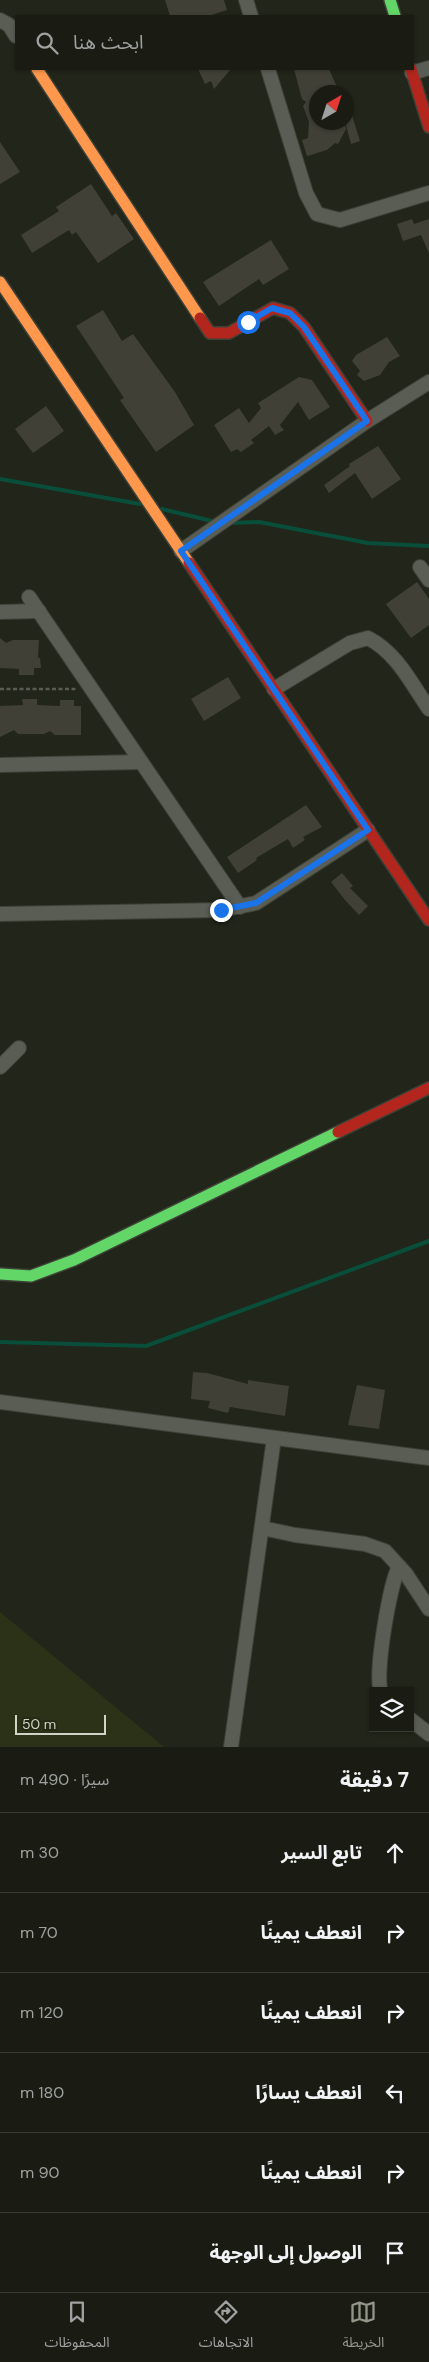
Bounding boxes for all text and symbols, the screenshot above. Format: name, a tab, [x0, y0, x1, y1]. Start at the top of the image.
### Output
search box	[15, 15, 414, 70]
icon: search	[33, 29, 61, 57]
text: ابحث هنا	[73, 30, 144, 55]
north arrow	[309, 85, 354, 130]
route start	[237, 311, 260, 334]
route end	[210, 899, 233, 922]
map controls	[369, 1687, 414, 1732]
button: layers	[369, 1687, 414, 1732]
scale bar	[15, 1712, 106, 1735]
text: 50 m	[22, 1715, 56, 1733]
text: 7 دقيقة	[340, 1766, 409, 1794]
text: سيرًا · 490 m	[20, 1769, 109, 1790]
icon: ahead	[381, 1839, 409, 1867]
text: تابع السير	[281, 1840, 362, 1865]
text: 30 m	[20, 1842, 59, 1863]
icon: right	[381, 1919, 409, 1947]
text: انعطف يمينًا	[260, 1920, 362, 1945]
text: 70 m	[20, 1922, 58, 1943]
icon: right	[381, 1999, 409, 2027]
text: انعطف يمينًا	[260, 2000, 362, 2025]
text: 120 m	[20, 2002, 64, 2023]
icon: left	[381, 2079, 409, 2107]
text: انعطف يسارًا	[255, 2080, 362, 2105]
text: 180 m	[20, 2082, 64, 2103]
icon: right	[381, 2159, 409, 2187]
text: انعطف يمينًا	[260, 2160, 362, 2185]
text: 90 m	[20, 2162, 60, 2183]
icon: arrive	[381, 2239, 409, 2267]
text: الوصول إلى الوجهة	[210, 2240, 362, 2265]
tab: المحفوظات	[45, 2298, 110, 2357]
tab: الاتجاهات	[199, 2298, 253, 2357]
tab: الخريطة	[342, 2298, 384, 2357]

